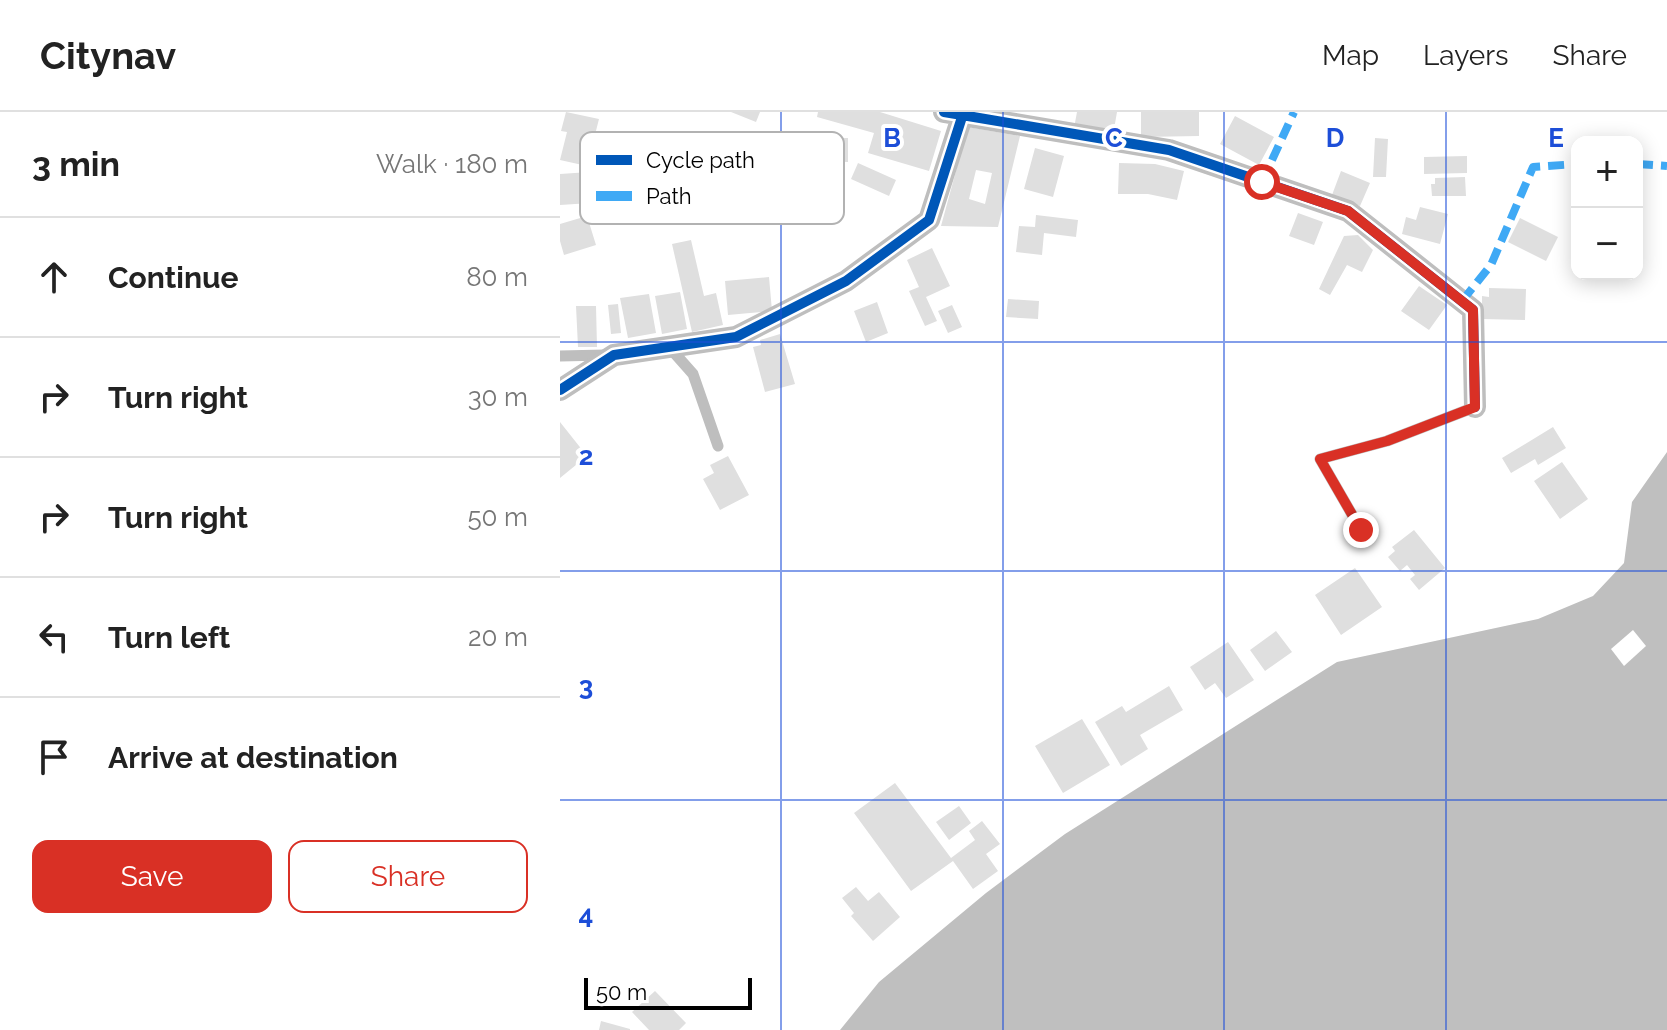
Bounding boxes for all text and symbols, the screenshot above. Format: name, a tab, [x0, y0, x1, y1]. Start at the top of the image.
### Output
text: Citynav	[40, 33, 176, 78]
text: Map	[1322, 39, 1379, 72]
text: Layers	[1423, 39, 1509, 72]
text: Share	[1553, 39, 1627, 72]
text: B	[883, 123, 901, 153]
text: C	[1105, 123, 1123, 153]
text: D	[1326, 123, 1344, 153]
text: E	[1548, 123, 1564, 153]
legend	[580, 132, 844, 224]
map controls	[1571, 136, 1643, 280]
button: +	[1571, 136, 1643, 208]
text: 3 min	[32, 144, 120, 184]
text: Cycle path	[646, 147, 755, 173]
text: Walk · 180 m	[376, 149, 528, 179]
route start	[1244, 164, 1280, 200]
text: Path	[646, 183, 692, 209]
button: −	[1571, 208, 1643, 280]
icon: ahead	[32, 255, 76, 299]
text: Continue	[108, 260, 239, 295]
text: 80 m	[466, 262, 528, 292]
icon: right	[32, 375, 76, 419]
text: Turn right	[108, 380, 248, 415]
text: 30 m	[468, 382, 528, 412]
text: 2	[579, 441, 593, 471]
icon: right	[32, 495, 76, 539]
text: Turn right	[108, 500, 248, 535]
text: 50 m	[467, 502, 528, 532]
route end	[1343, 512, 1379, 548]
icon: left	[32, 615, 76, 659]
text: Turn left	[108, 620, 230, 655]
text: 20 m	[468, 622, 528, 652]
text: 3	[579, 671, 593, 701]
icon: arrive	[32, 735, 76, 779]
text: Arrive at destination	[108, 740, 398, 775]
button: Save	[32, 840, 272, 913]
button: Share	[288, 840, 528, 913]
text: 4	[579, 900, 593, 930]
scale bar	[584, 974, 752, 1010]
text: 50 m	[596, 979, 647, 1005]

